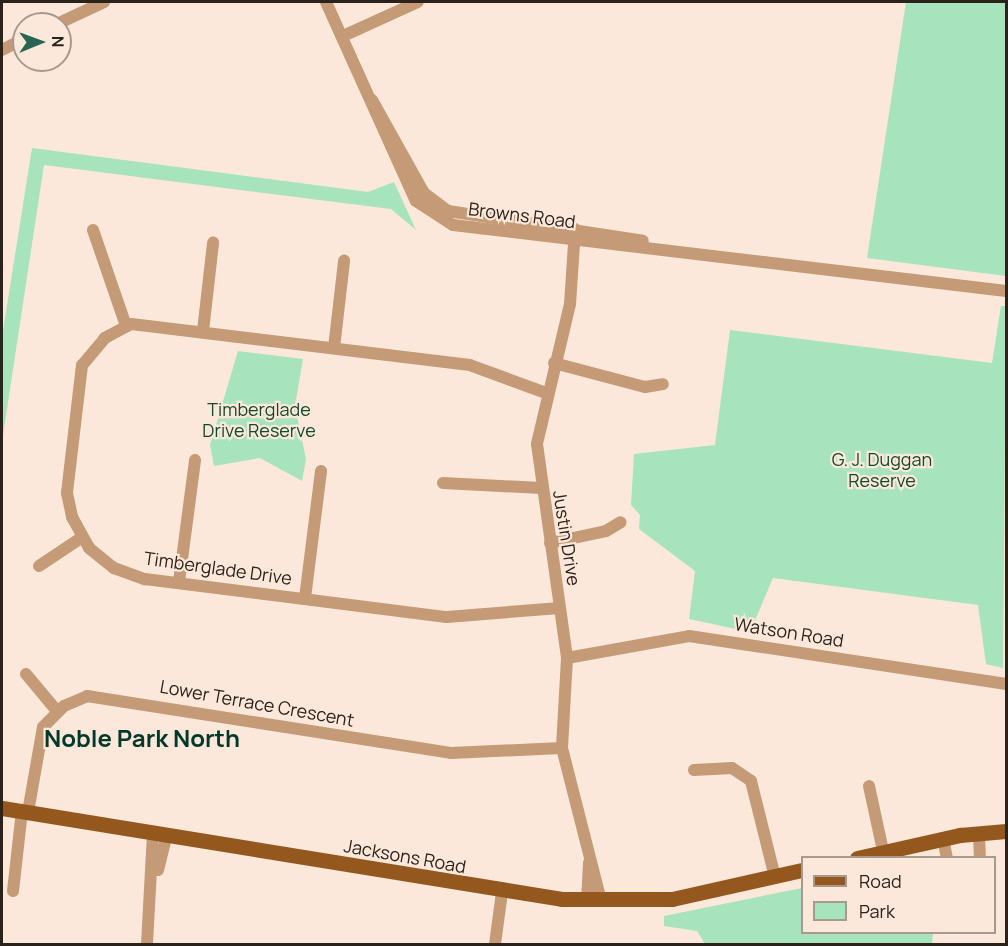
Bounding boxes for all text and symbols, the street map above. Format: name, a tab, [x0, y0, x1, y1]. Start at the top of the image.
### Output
north arrow	[12, 12, 72, 72]
text: N	[47, 36, 69, 48]
street label: Browns Road	[467, 198, 577, 232]
park label: Timberglade Drive Reserve	[202, 399, 316, 442]
park label: G. J. Duggan Reserve	[832, 449, 932, 492]
street label: Justin Drive	[549, 489, 585, 587]
street label: Timberglade Drive	[143, 547, 293, 589]
street label: Watson Road	[733, 613, 845, 651]
street label: Lower Terrace Crescent	[158, 675, 356, 731]
district label: Noble Park North	[44, 724, 240, 752]
street label: Jacksons Road	[342, 835, 468, 877]
legend	[801, 856, 996, 934]
text: Road	[859, 869, 902, 893]
text: Park	[859, 899, 895, 923]

